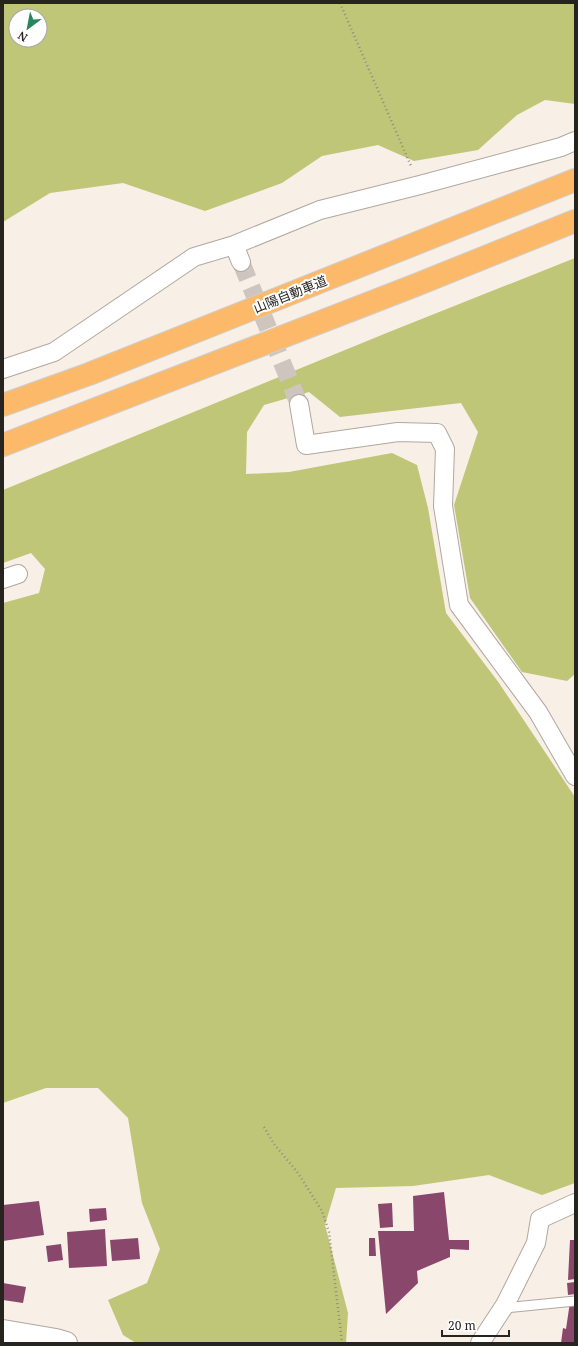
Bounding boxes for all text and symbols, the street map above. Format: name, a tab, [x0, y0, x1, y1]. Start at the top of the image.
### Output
north arrow	[8, 8, 48, 48]
text: N	[15, 28, 30, 46]
street label: 山陽自動車道	[250, 271, 330, 317]
scale bar	[442, 1312, 509, 1338]
text: 20 m	[448, 1317, 476, 1334]

